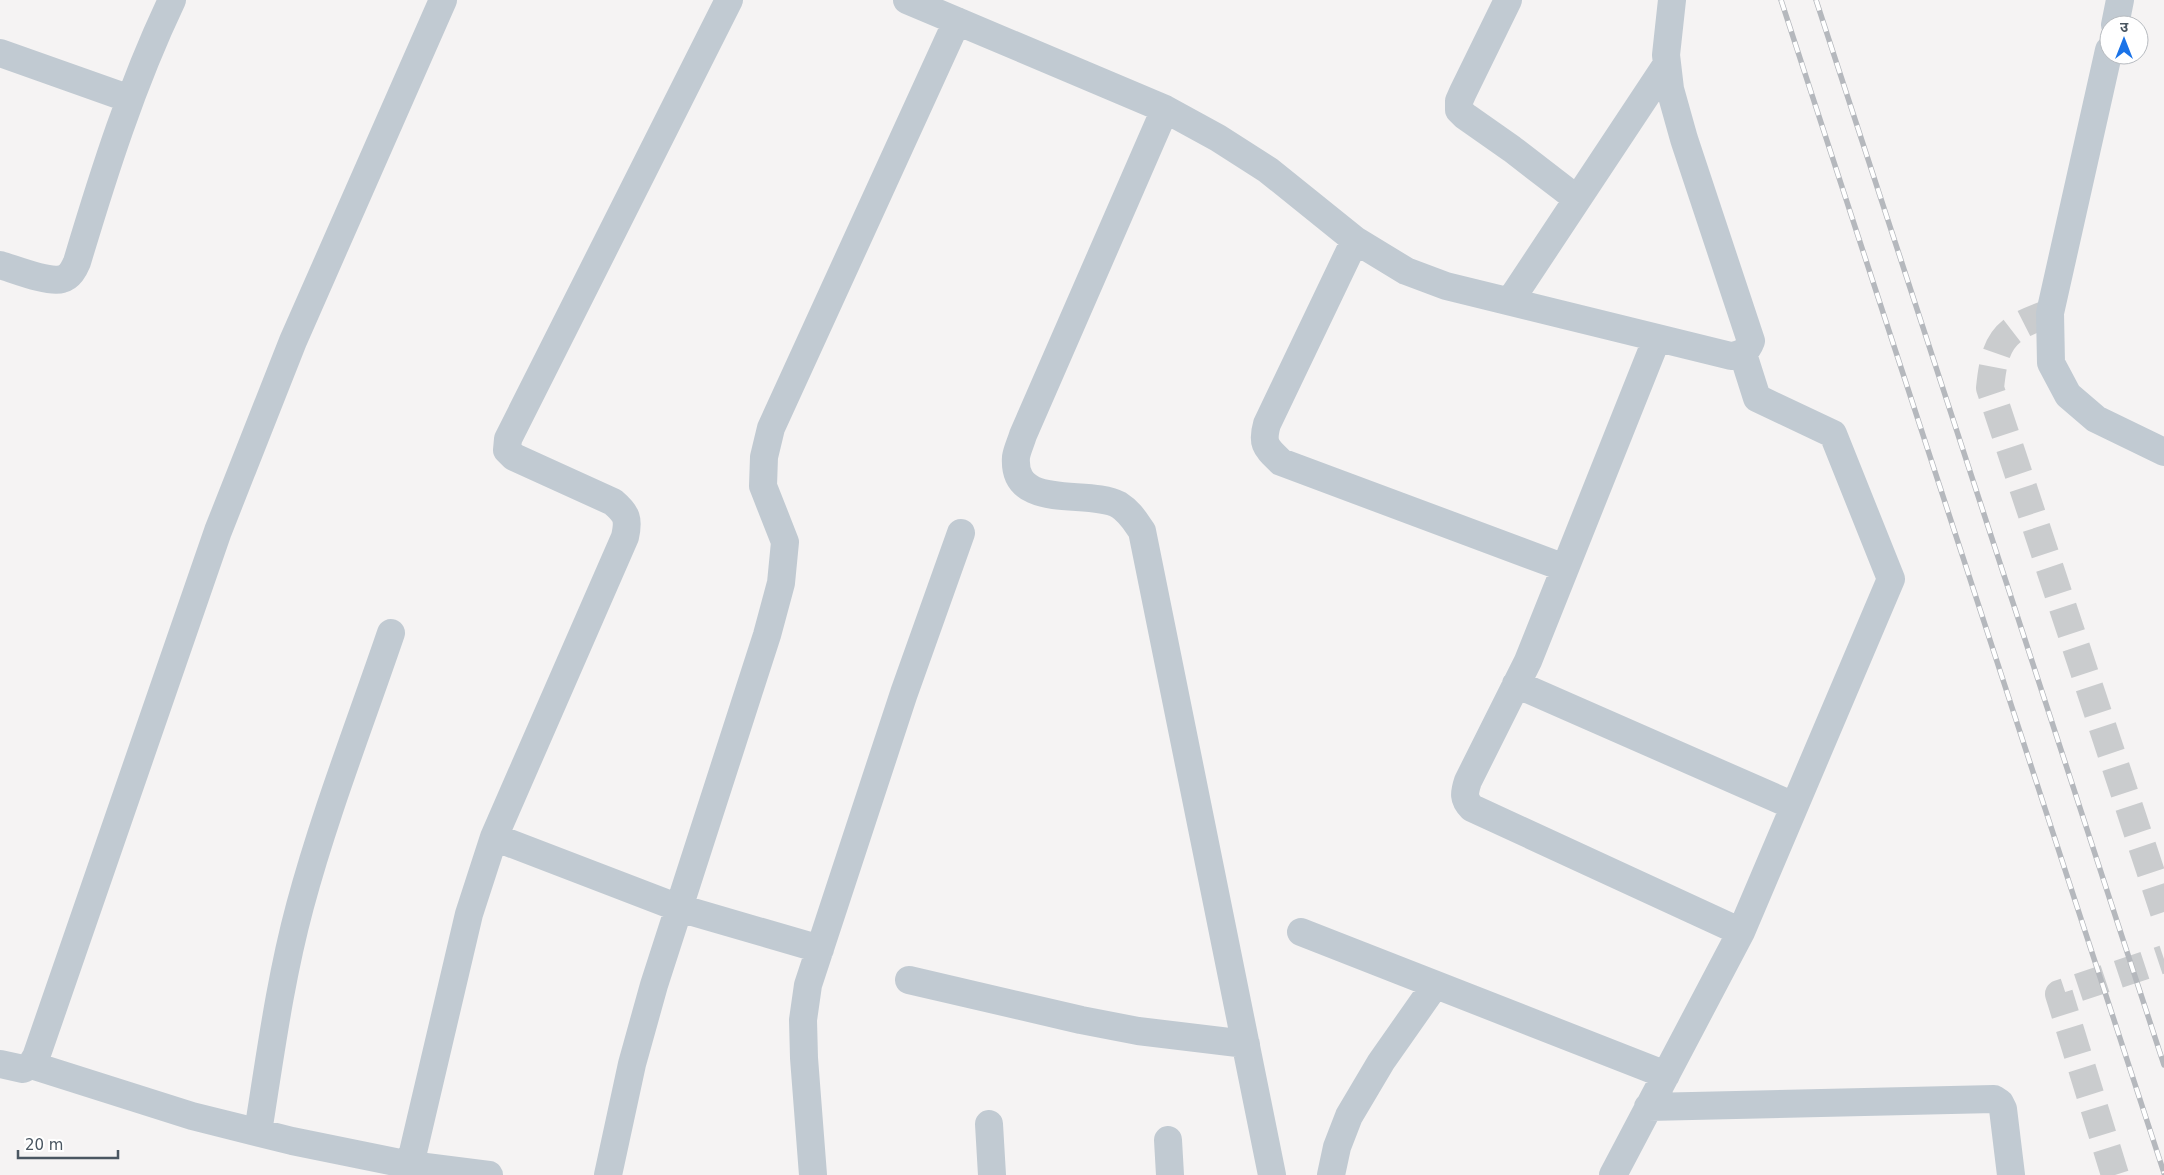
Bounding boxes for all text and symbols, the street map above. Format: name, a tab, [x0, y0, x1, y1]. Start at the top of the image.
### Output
north arrow	[2099, 15, 2149, 65]
text: उ	[2120, 19, 2129, 35]
scale bar	[18, 1128, 118, 1160]
text: 20 m	[25, 1136, 63, 1154]

